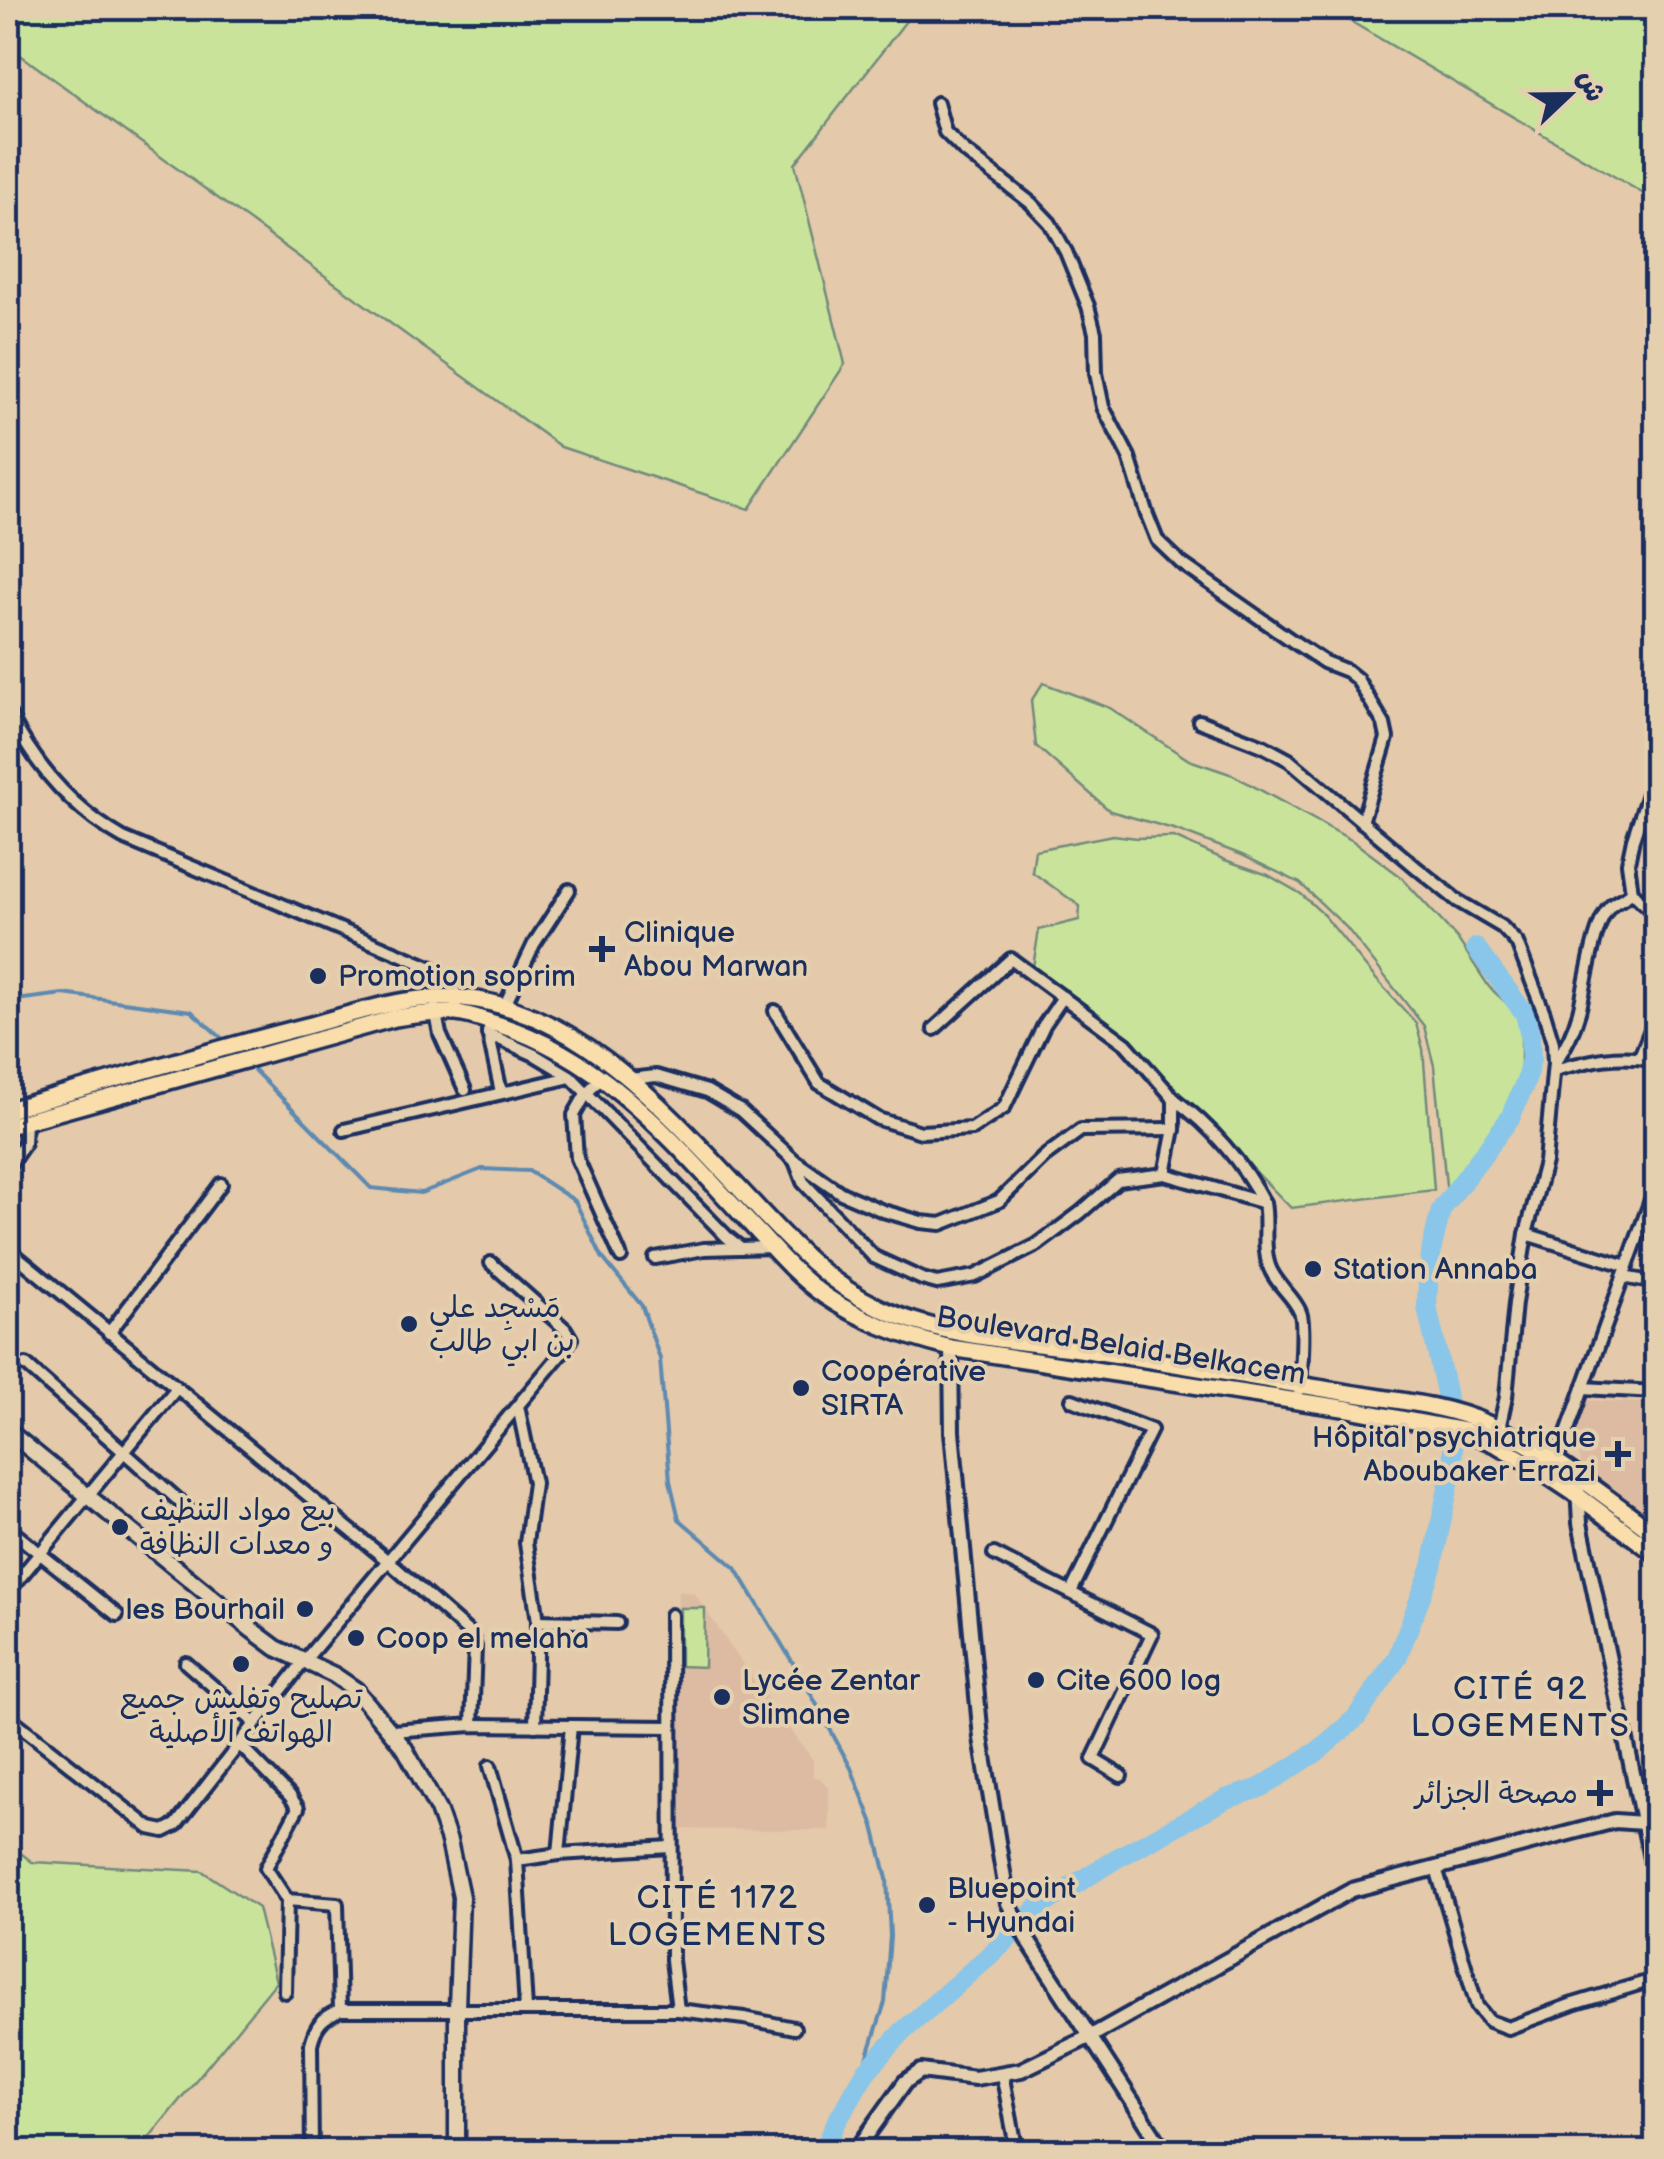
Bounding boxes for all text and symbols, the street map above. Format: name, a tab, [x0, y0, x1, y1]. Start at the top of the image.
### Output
north arrow	[1519, 45, 1619, 145]
text: ش	[1570, 66, 1612, 107]
place label: Clinique Abou Marwan	[624, 915, 808, 985]
marker: Clinique Abou Marwan	[589, 936, 615, 962]
place label: Promotion soprim	[338, 959, 576, 995]
marker: Promotion soprim	[307, 965, 329, 987]
place label: Station Annaba	[1333, 1252, 1538, 1288]
marker: Station Annaba	[1302, 1258, 1324, 1280]
place label: مَسْجِد علي بن ابي طالب	[429, 1290, 575, 1367]
street label: Boulevard Belaid Belkacem	[934, 1299, 1308, 1393]
marker: مَسْجِد علي بن ابي طالب	[398, 1313, 420, 1335]
place label: Coopérative SIRTA	[821, 1354, 986, 1424]
marker: Coopérative SIRTA	[790, 1377, 812, 1399]
place label: Hôpital psychiatrique Aboubaker Errazi	[1312, 1420, 1596, 1490]
marker: Hôpital psychiatrique Aboubaker Errazi	[1605, 1441, 1631, 1467]
place label: بيع مواد التنظيف و معدات النظافة	[140, 1493, 336, 1563]
marker: بيع مواد التنظيف و معدات النظافة	[109, 1516, 131, 1538]
place label: les Bourhail	[126, 1592, 285, 1628]
marker: les Bourhail	[294, 1598, 316, 1620]
place label: Coop el melaha	[376, 1621, 589, 1657]
marker: Coop el melaha	[345, 1627, 367, 1649]
marker: تصليح وتفليش جميع الهواتف الأصلية	[230, 1653, 252, 1675]
place label: Lycée Zentar Slimane	[742, 1663, 921, 1733]
place label: Cite 600 log	[1056, 1663, 1221, 1699]
marker: Cite 600 log	[1025, 1669, 1047, 1691]
district label: CITÉ 92 LOGEMENTS	[1411, 1669, 1631, 1746]
place label: تصليح وتفليش جميع الهواتف الأصلية	[120, 1681, 363, 1752]
marker: Lycée Zentar Slimane	[711, 1686, 733, 1708]
place label: مصحة الجزائر	[1412, 1776, 1578, 1812]
marker: مصحة الجزائر	[1587, 1780, 1613, 1806]
place label: Bluepoint - Hyundai	[947, 1871, 1076, 1941]
district label: CITÉ 1172 LOGEMENTS	[608, 1878, 828, 1955]
marker: Bluepoint - Hyundai	[916, 1894, 938, 1916]

